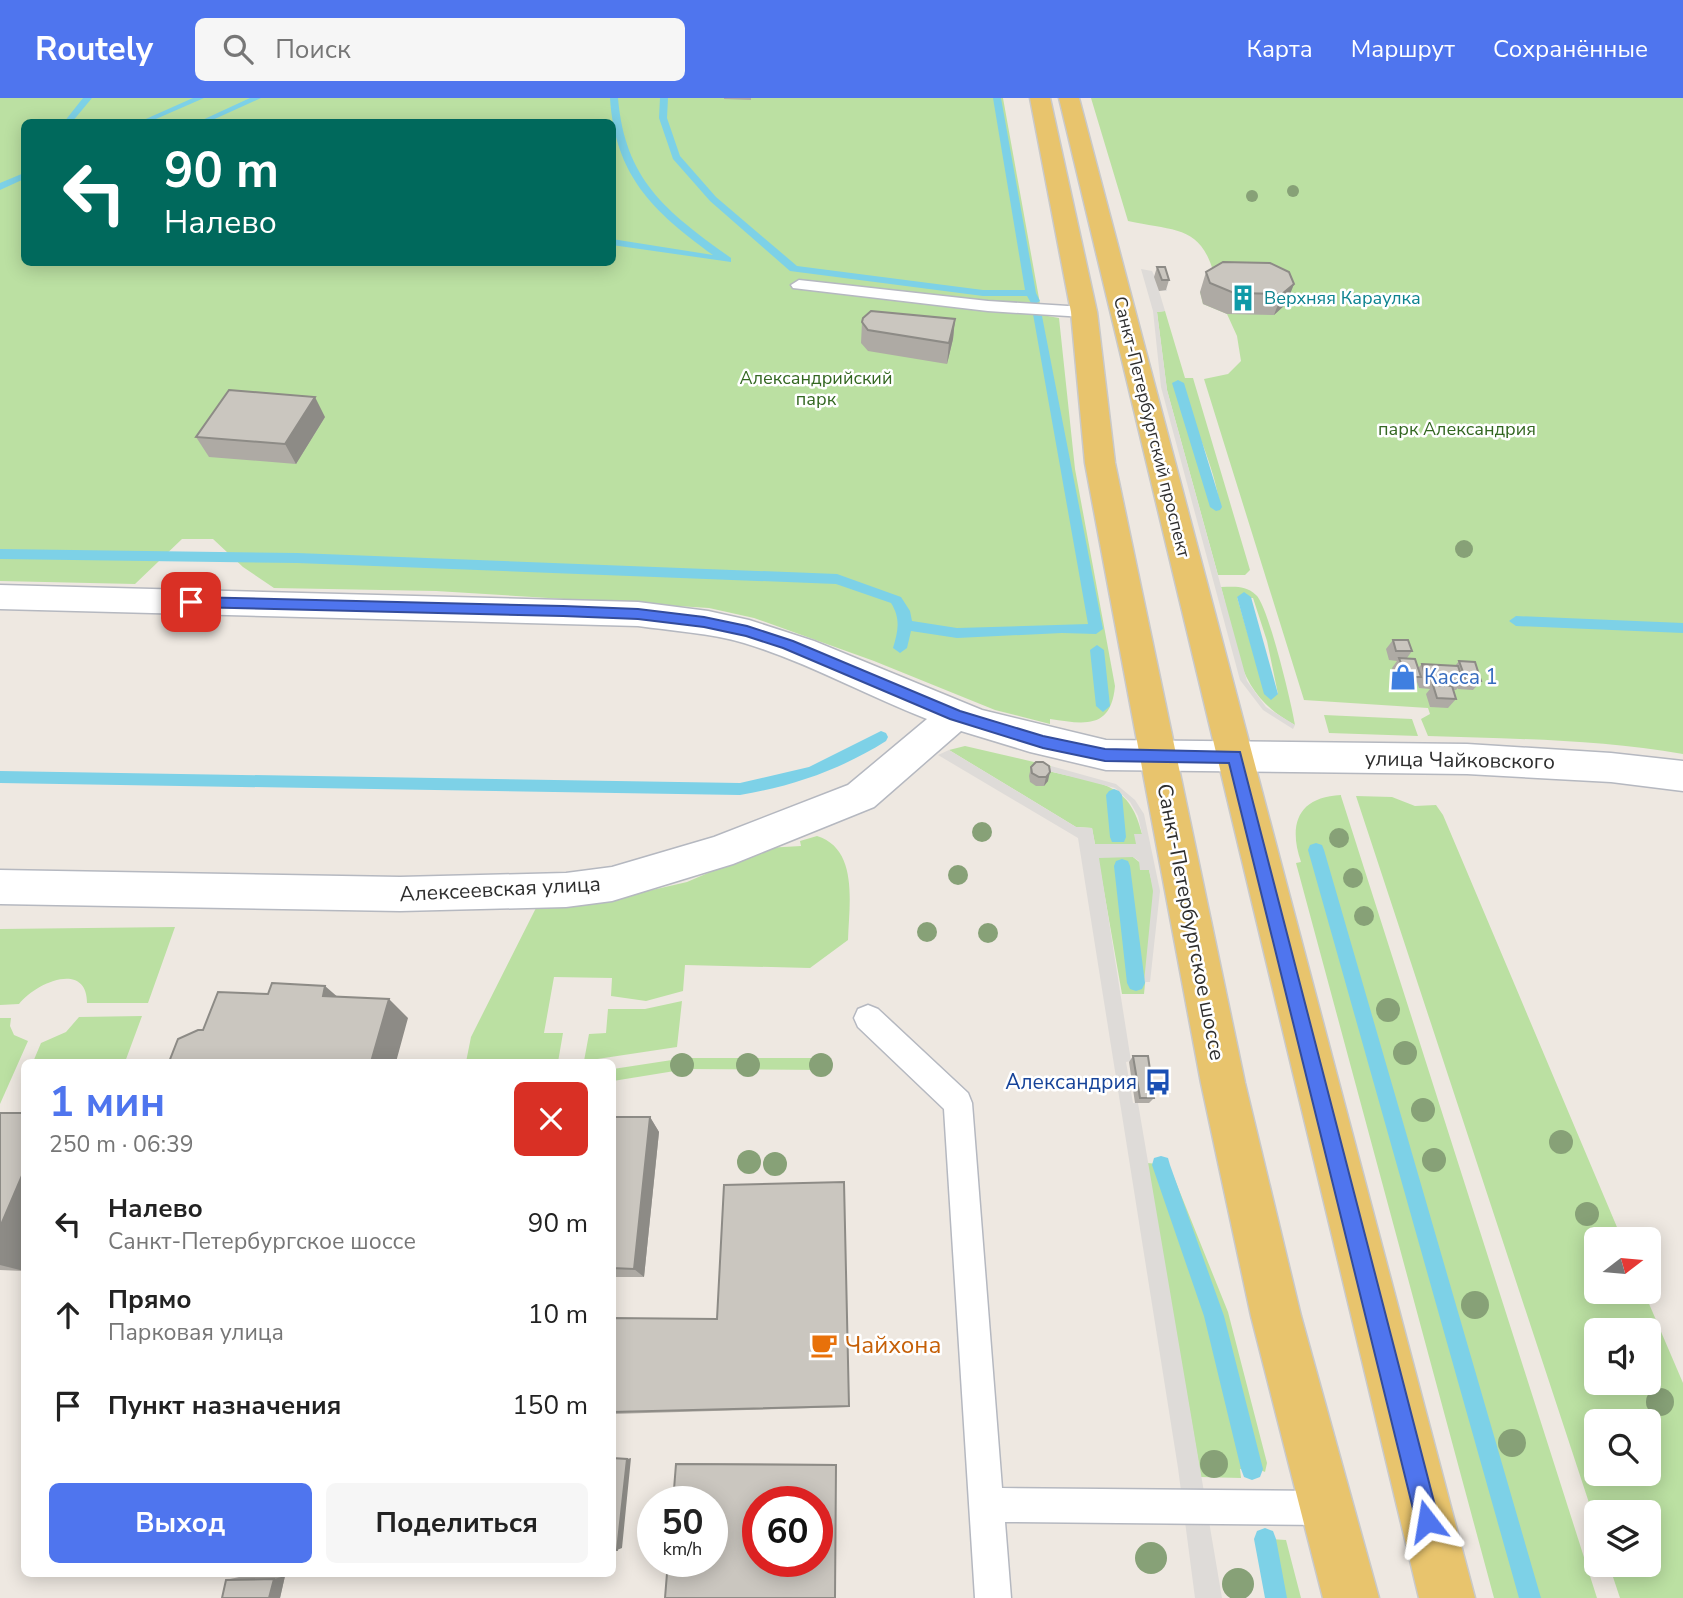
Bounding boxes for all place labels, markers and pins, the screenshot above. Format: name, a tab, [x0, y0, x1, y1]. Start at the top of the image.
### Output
building icon: Верхняя Караулка	[1228, 283, 1258, 313]
place label: Верхняя Караулка	[1264, 286, 1421, 310]
pin	[161, 572, 221, 632]
shop icon: Касса 1	[1388, 662, 1418, 692]
place label: Касса 1	[1424, 663, 1498, 691]
bus stop icon: Александрия	[1143, 1067, 1173, 1097]
place label: Александрия	[1005, 1068, 1137, 1096]
place label: Чайхона	[845, 1329, 941, 1361]
cafe icon: Чайхона	[809, 1330, 839, 1360]

